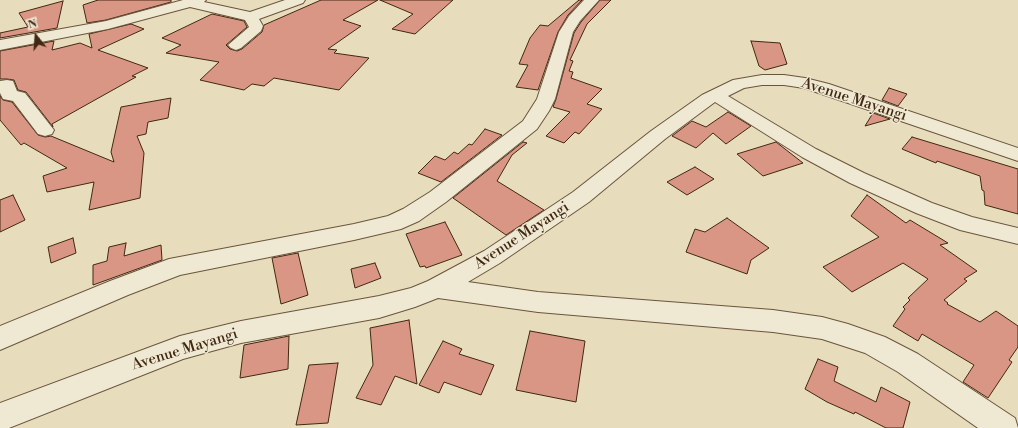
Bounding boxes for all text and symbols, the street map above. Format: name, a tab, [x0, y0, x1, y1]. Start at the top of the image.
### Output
north arrow	[16, 16, 56, 56]
text: N	[26, 17, 39, 32]
street label: Avenue Mayangi	[799, 74, 909, 126]
street label: Avenue Mayangi	[471, 199, 573, 273]
street label: Avenue Mayangi	[130, 325, 240, 375]

